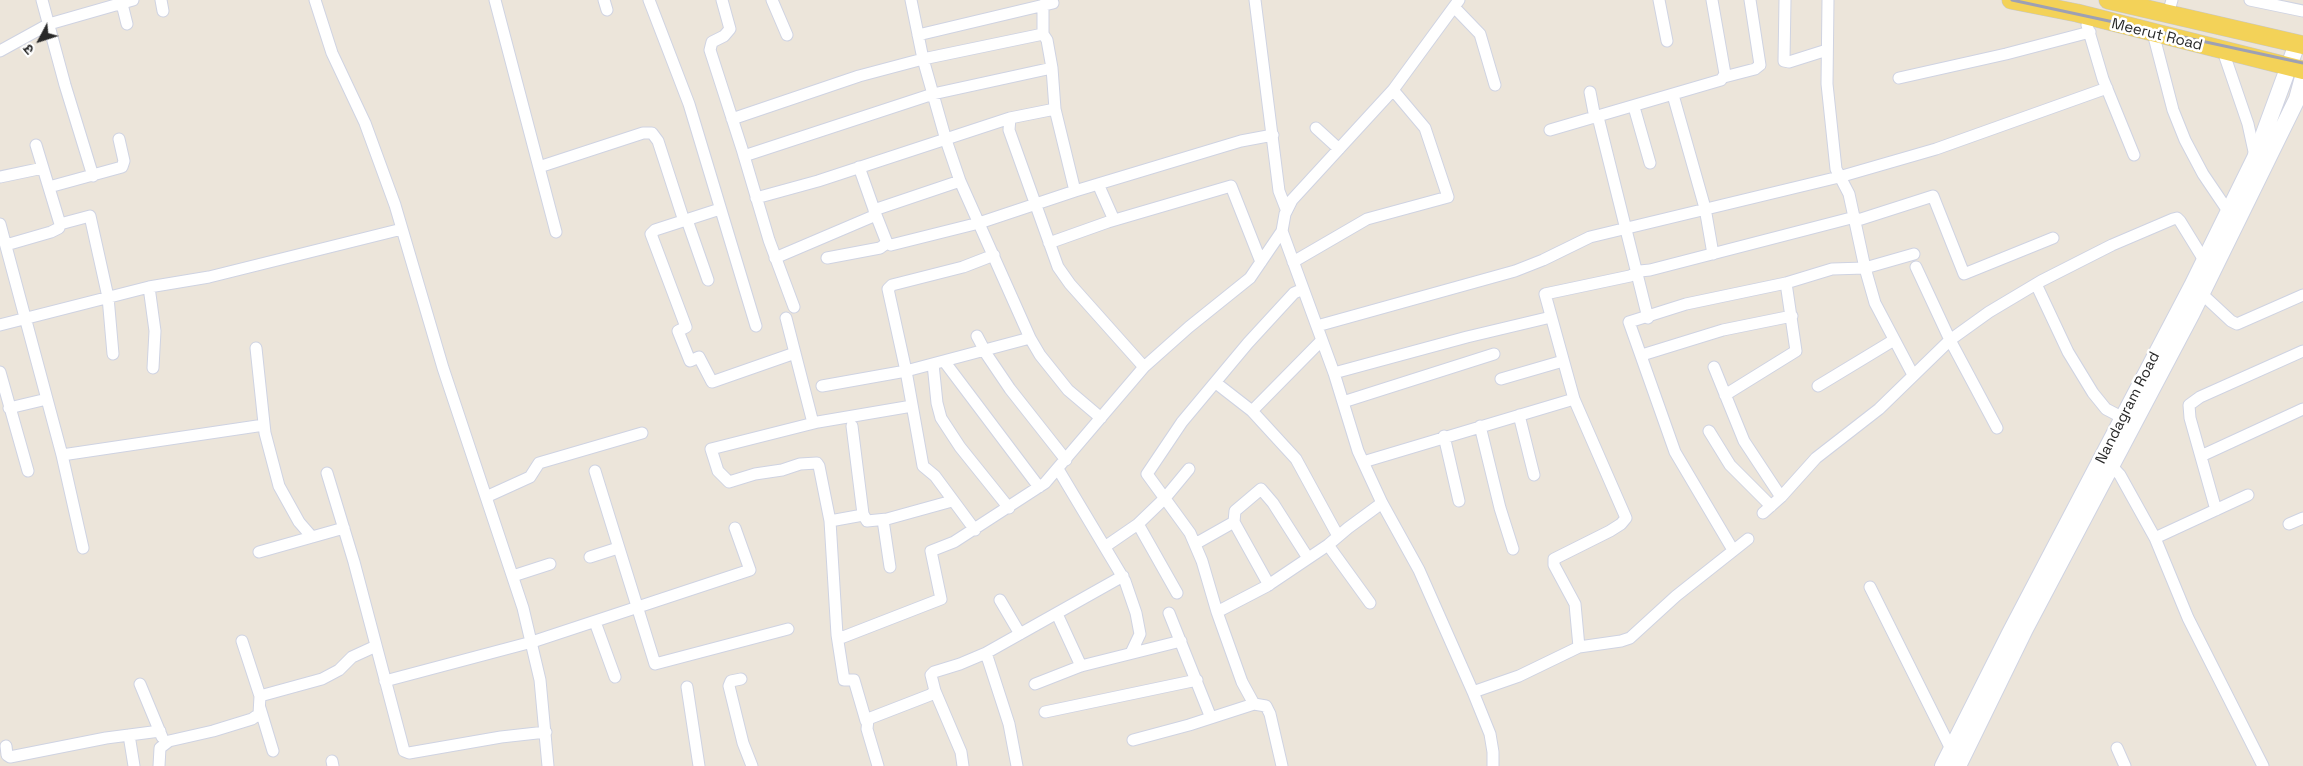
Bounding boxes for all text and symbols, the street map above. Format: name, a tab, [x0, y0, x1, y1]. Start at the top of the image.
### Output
north arrow	[15, 15, 65, 65]
street label: Meerut Road	[2110, 15, 2204, 55]
text: उ	[19, 41, 38, 59]
street label: Nandagram Road	[2092, 349, 2164, 467]

